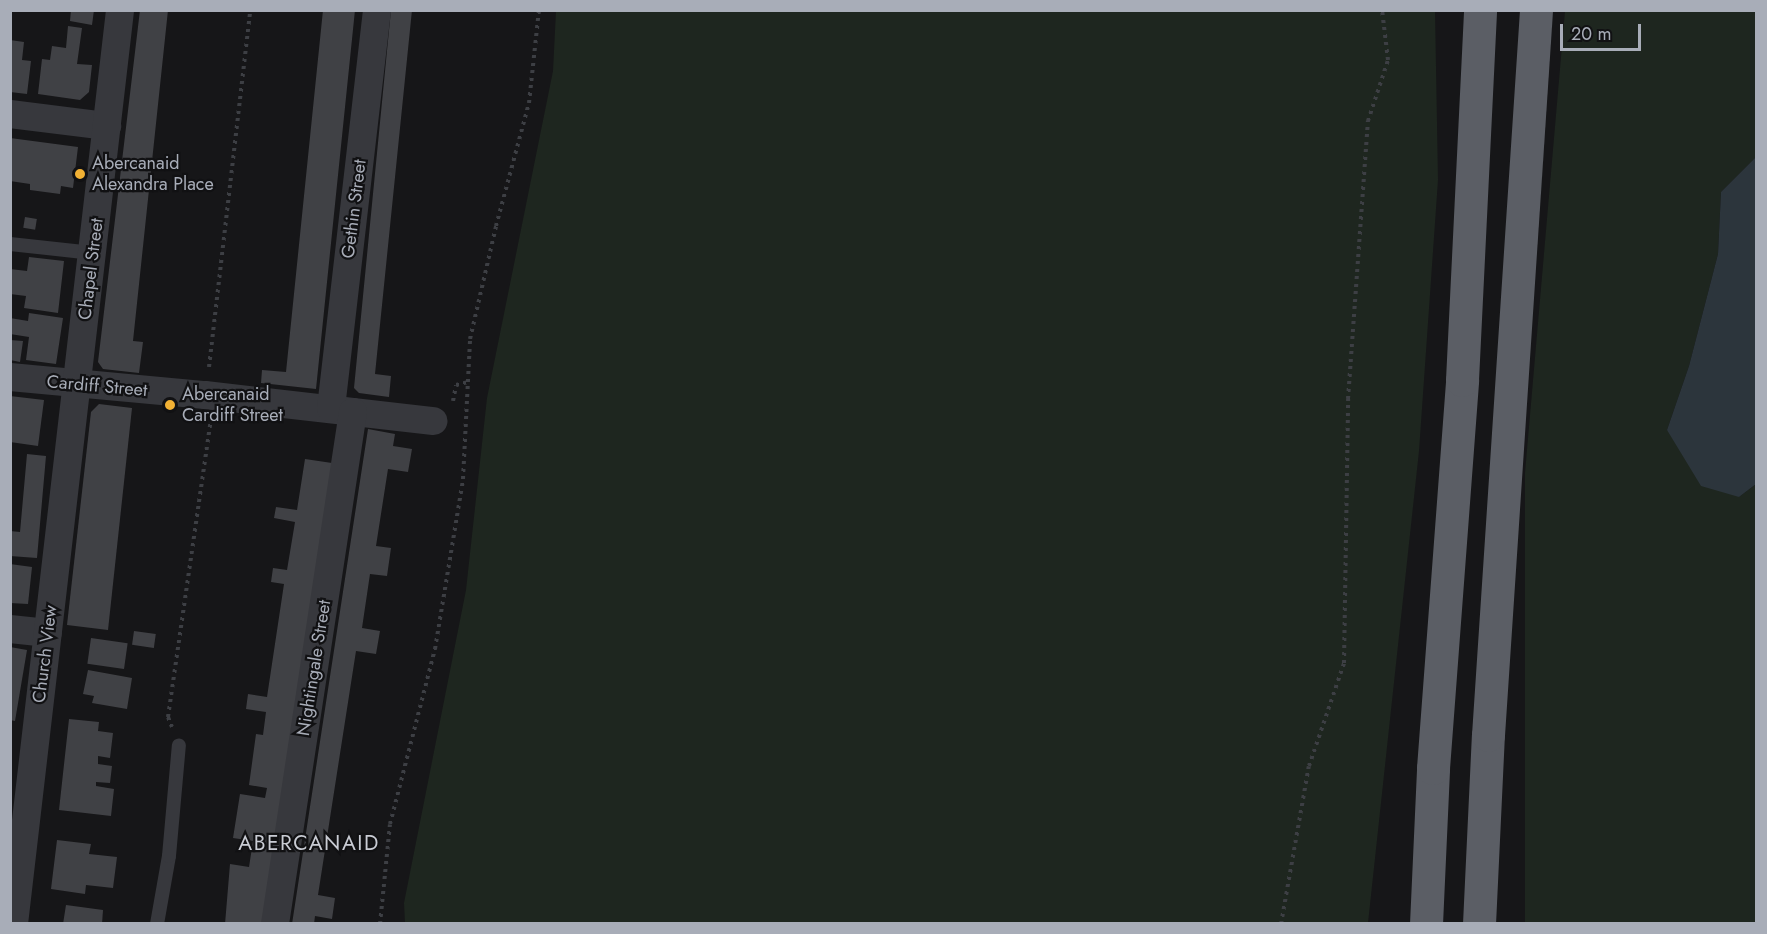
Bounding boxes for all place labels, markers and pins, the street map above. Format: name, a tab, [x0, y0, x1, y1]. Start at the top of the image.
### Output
place label: Abercanaid Alexandra Place	[92, 153, 214, 195]
marker: Abercanaid Alexandra Place	[73, 167, 87, 181]
place label: Abercanaid Cardiff Street	[182, 384, 283, 426]
marker: Abercanaid Cardiff Street	[163, 398, 177, 412]

